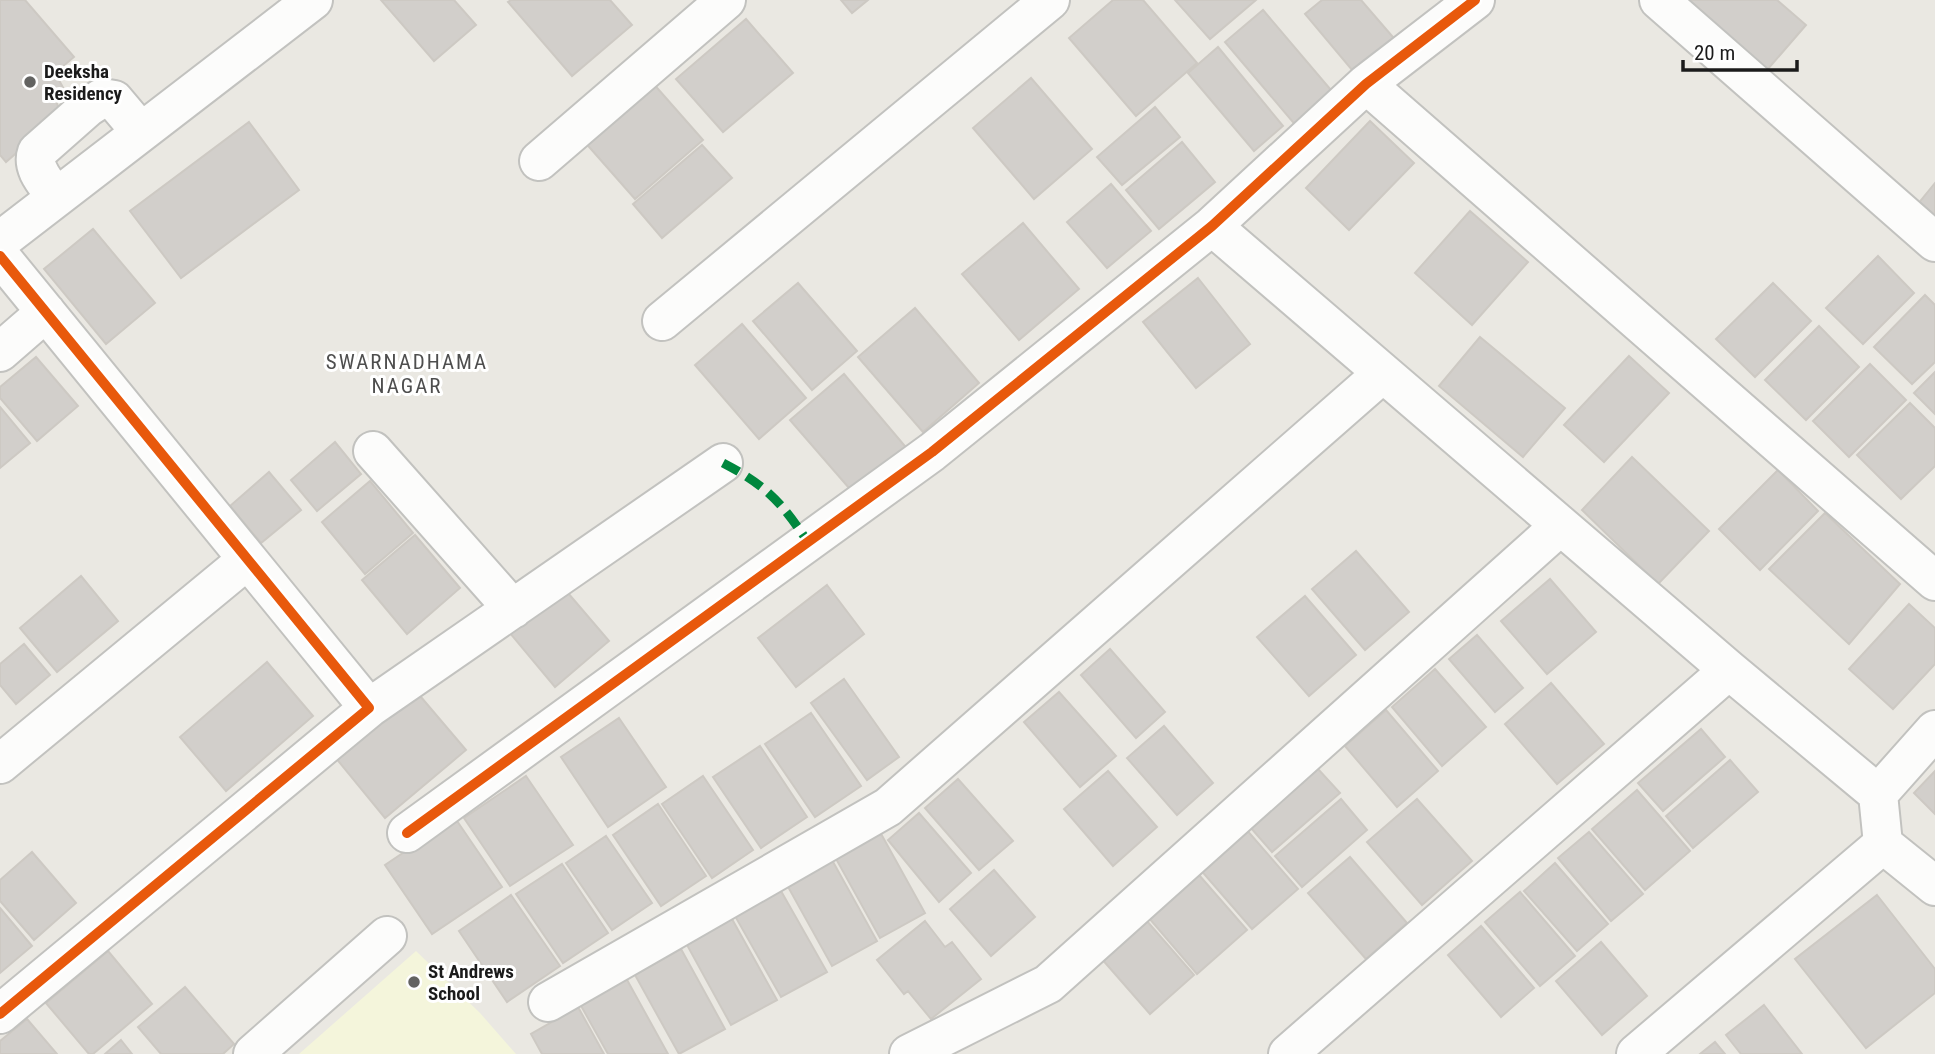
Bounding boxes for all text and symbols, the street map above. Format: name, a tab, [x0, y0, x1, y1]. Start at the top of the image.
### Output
scale bar	[1683, 28, 1797, 72]
text: 20 m	[1694, 41, 1735, 65]
place label: Deeksha Residency	[44, 60, 123, 105]
marker: Deeksha Residency	[22, 74, 38, 90]
district label: SWARNADHAMA NAGAR	[326, 350, 488, 398]
place label: St Andrews School	[428, 960, 514, 1005]
marker: St Andrews School	[406, 974, 422, 990]

